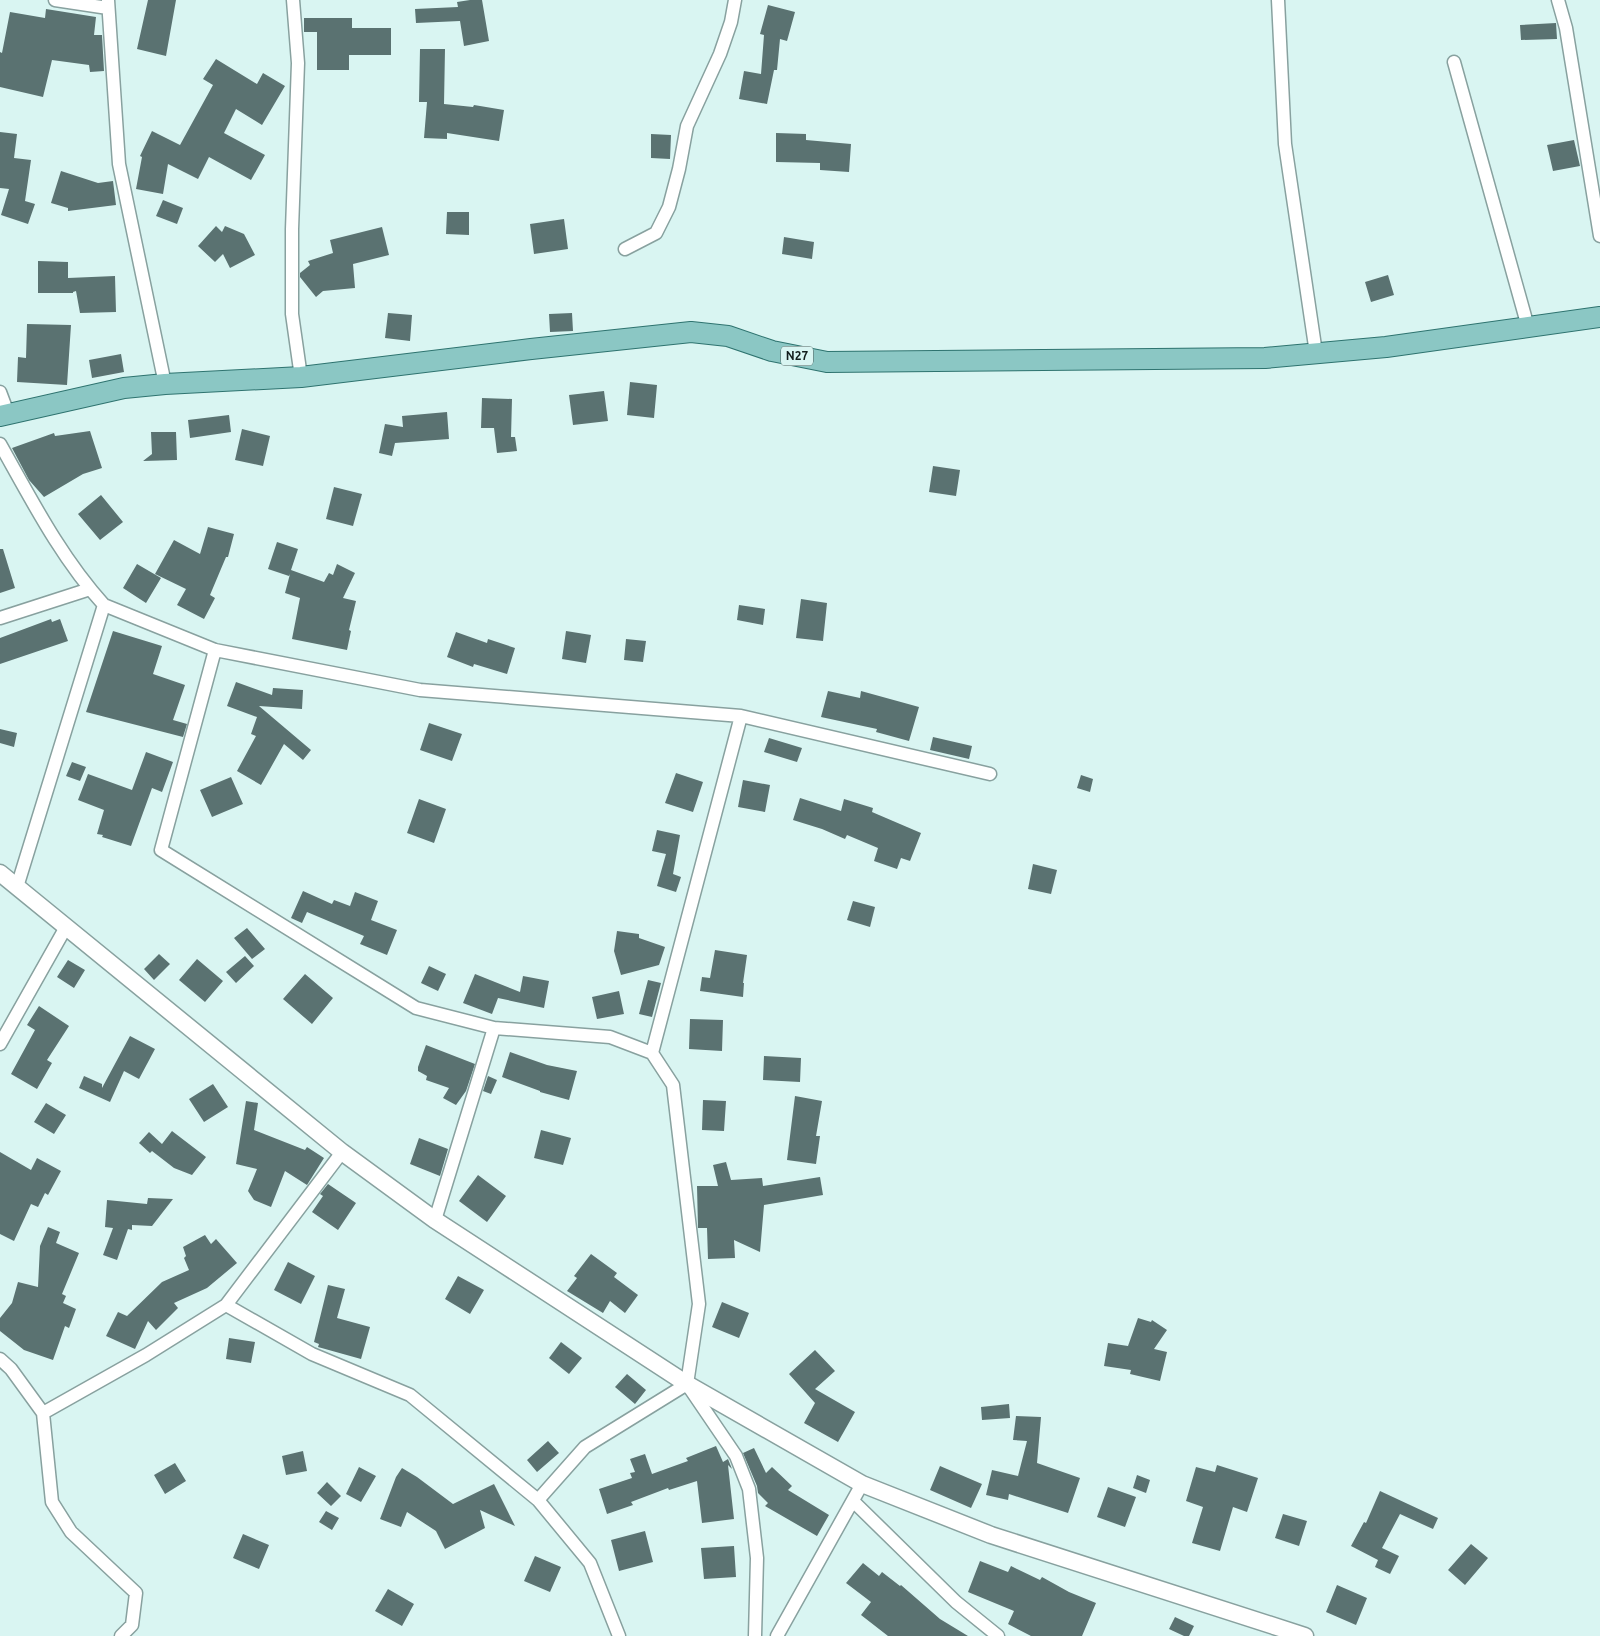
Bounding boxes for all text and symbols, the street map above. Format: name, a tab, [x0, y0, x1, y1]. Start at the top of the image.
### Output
road number: N27	[781, 346, 813, 366]

